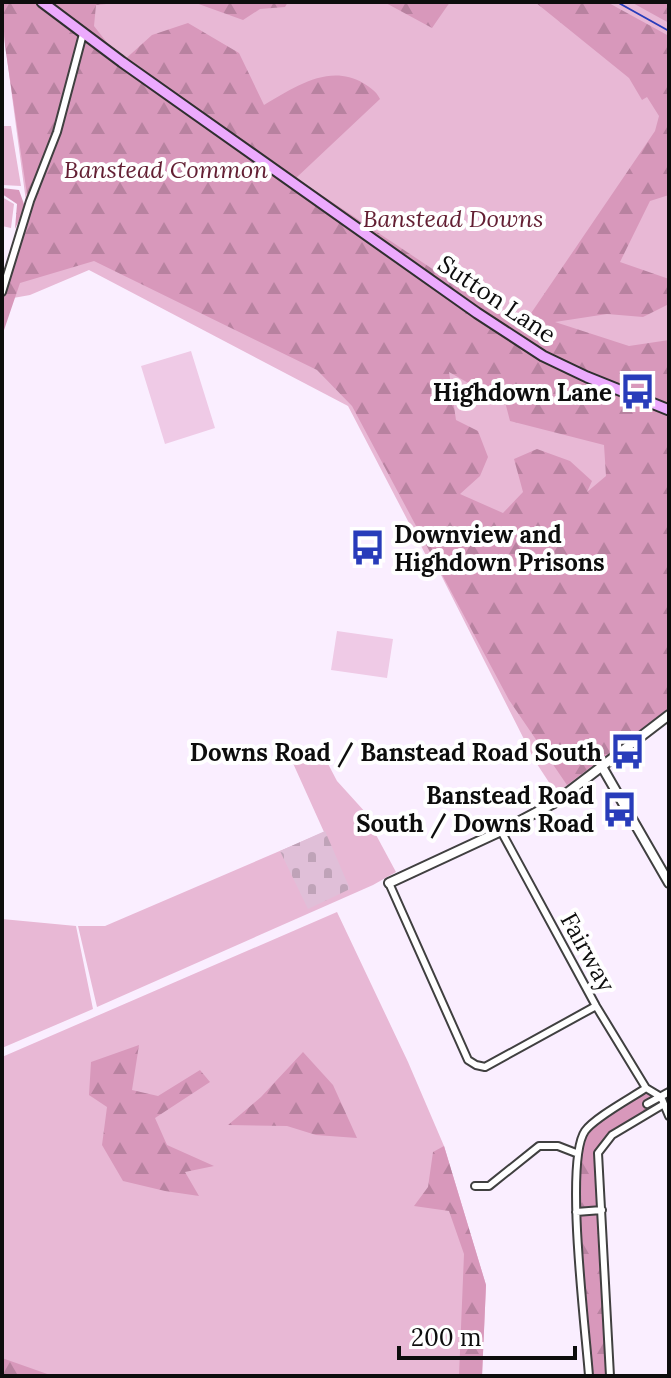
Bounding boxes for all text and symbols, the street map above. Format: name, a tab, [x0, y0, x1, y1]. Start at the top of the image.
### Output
park label: Banstead Common	[64, 154, 268, 185]
park label: Banstead Downs	[363, 203, 543, 234]
street label: Sutton Lane	[432, 248, 562, 350]
bus stop icon: Highdown Lane	[619, 373, 657, 411]
place label: Highdown Lane	[433, 377, 612, 408]
place label: Downview and Highdown Prisons	[394, 519, 605, 578]
bus stop icon: Downview and Highdown Prisons	[349, 529, 387, 567]
bus stop icon: Downs Road / Banstead Road South	[609, 733, 647, 771]
place label: Downs Road / Banstead Road South	[190, 737, 602, 768]
place label: Banstead Road South / Downs Road	[356, 780, 594, 839]
bus stop icon: Banstead Road South / Downs Road	[601, 790, 639, 828]
street label: Fairway	[554, 907, 622, 997]
scale bar	[399, 1310, 575, 1360]
text: 200 m	[411, 1322, 481, 1353]

